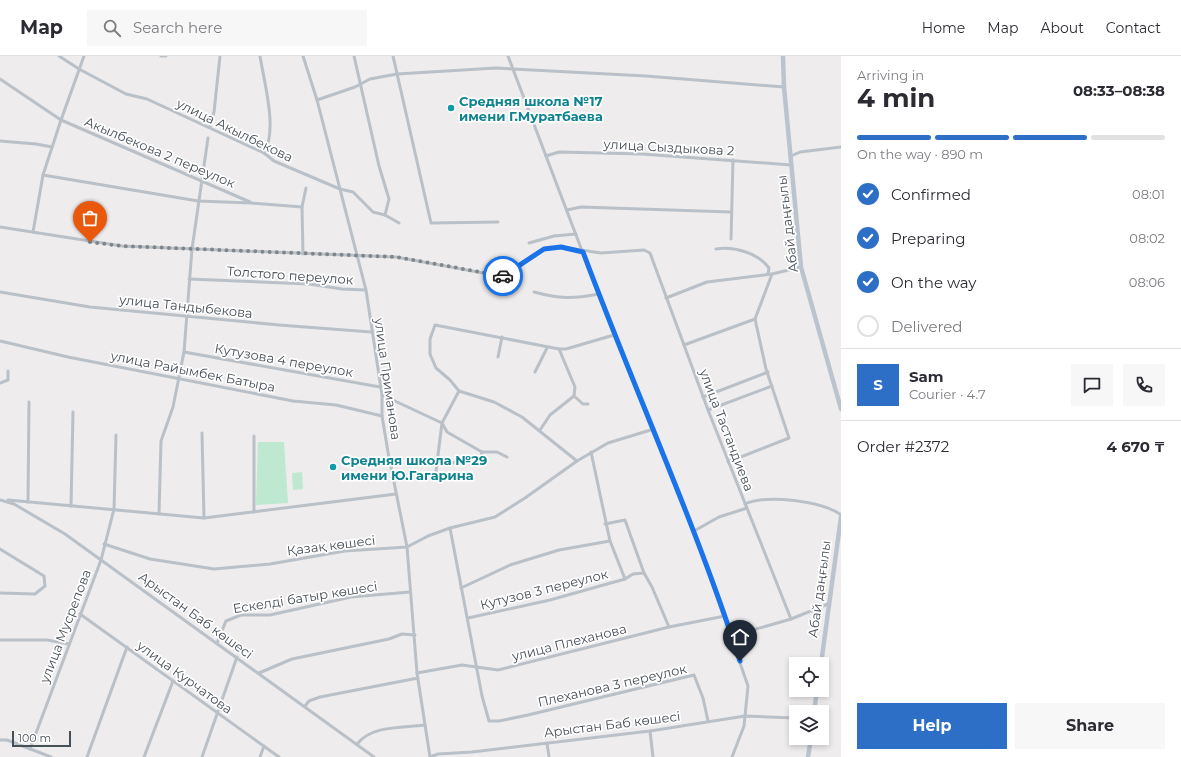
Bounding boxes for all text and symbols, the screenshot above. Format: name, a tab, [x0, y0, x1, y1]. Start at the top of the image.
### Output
search box	[87, 10, 367, 46]
text: Map	[20, 16, 63, 39]
icon: search	[101, 17, 123, 39]
text: Search here	[133, 18, 222, 37]
text: Home	[922, 19, 965, 37]
text: Map	[987, 19, 1018, 37]
text: About	[1040, 19, 1084, 37]
text: Contact	[1106, 19, 1161, 37]
text: Arriving in	[857, 67, 924, 83]
text: 08:33–08:38	[1073, 81, 1165, 100]
text: 4 min	[857, 82, 935, 114]
place label: Средняя школа №17 имени Г.Муратбаева	[459, 93, 603, 124]
street label: улица Акылбекова	[173, 94, 296, 165]
marker: Средняя школа №17 имени Г.Муратбаева	[446, 103, 456, 113]
street label: Акылбекова 2 переулок	[82, 113, 238, 191]
street label: улица Сыздыкова 2	[602, 136, 735, 158]
text: On the way · 890 m	[857, 146, 983, 162]
street label: Абай даңғылы	[773, 174, 801, 274]
icon: check	[857, 183, 879, 205]
text: Confirmed	[891, 185, 971, 204]
text: 08:01	[1132, 186, 1165, 202]
pin	[73, 201, 107, 242]
icon: bag	[79, 207, 101, 229]
icon: check	[857, 227, 879, 249]
text: Preparing	[891, 229, 966, 248]
text: 08:02	[1129, 230, 1165, 246]
courier	[483, 256, 523, 296]
street label: Толстого переулок	[226, 263, 354, 287]
icon: car	[492, 265, 514, 287]
icon: check	[857, 271, 879, 293]
text: On the way	[891, 273, 976, 292]
text: 08:06	[1129, 274, 1165, 290]
street label: улица Тандыбекова	[118, 291, 253, 321]
street label: улица Приманова	[371, 316, 404, 441]
text: Delivered	[891, 317, 963, 336]
street label: Кутузова 4 переулок	[214, 340, 355, 380]
street label: улица Райымбек Батыра	[108, 347, 277, 395]
button: chat	[1071, 364, 1113, 406]
button: phone	[1123, 364, 1165, 406]
street label: улица Тастандиева	[696, 366, 758, 493]
text: Sam	[909, 367, 944, 386]
text: S	[873, 375, 883, 394]
text: Courier · 4.7	[909, 386, 986, 402]
text: Order #2372	[857, 437, 949, 456]
text: 4 670 ₸	[1107, 437, 1165, 456]
place label: Средняя школа №29 имени Ю.Гагарина	[341, 452, 487, 483]
marker: Средняя школа №29 имени Ю.Гагарина	[328, 462, 338, 472]
street label: Қазақ көшесі	[286, 532, 376, 558]
street label: Абай даңғылы	[804, 539, 834, 639]
street label: Кутузов 3 переулок	[478, 565, 610, 613]
street label: улица Мусрепова	[36, 567, 94, 686]
street label: Арыстан Баб көшесі	[136, 568, 256, 662]
street label: Ескелді батыр көшесі	[232, 578, 378, 616]
street label: улица Плеханова	[509, 620, 628, 664]
pin	[723, 620, 757, 661]
icon: home	[729, 626, 751, 648]
street label: улица Курчатова	[133, 636, 236, 717]
map controls	[789, 657, 829, 745]
button: locate	[789, 657, 829, 697]
street label: Плеханова 3 переулок	[536, 660, 688, 710]
button: Help	[857, 703, 1007, 749]
button: Share	[1015, 703, 1165, 749]
button: layers	[789, 705, 829, 745]
street label: Арыстан Баб көшесі	[543, 708, 681, 740]
scale bar	[12, 729, 71, 748]
text: 100 m	[18, 731, 51, 745]

